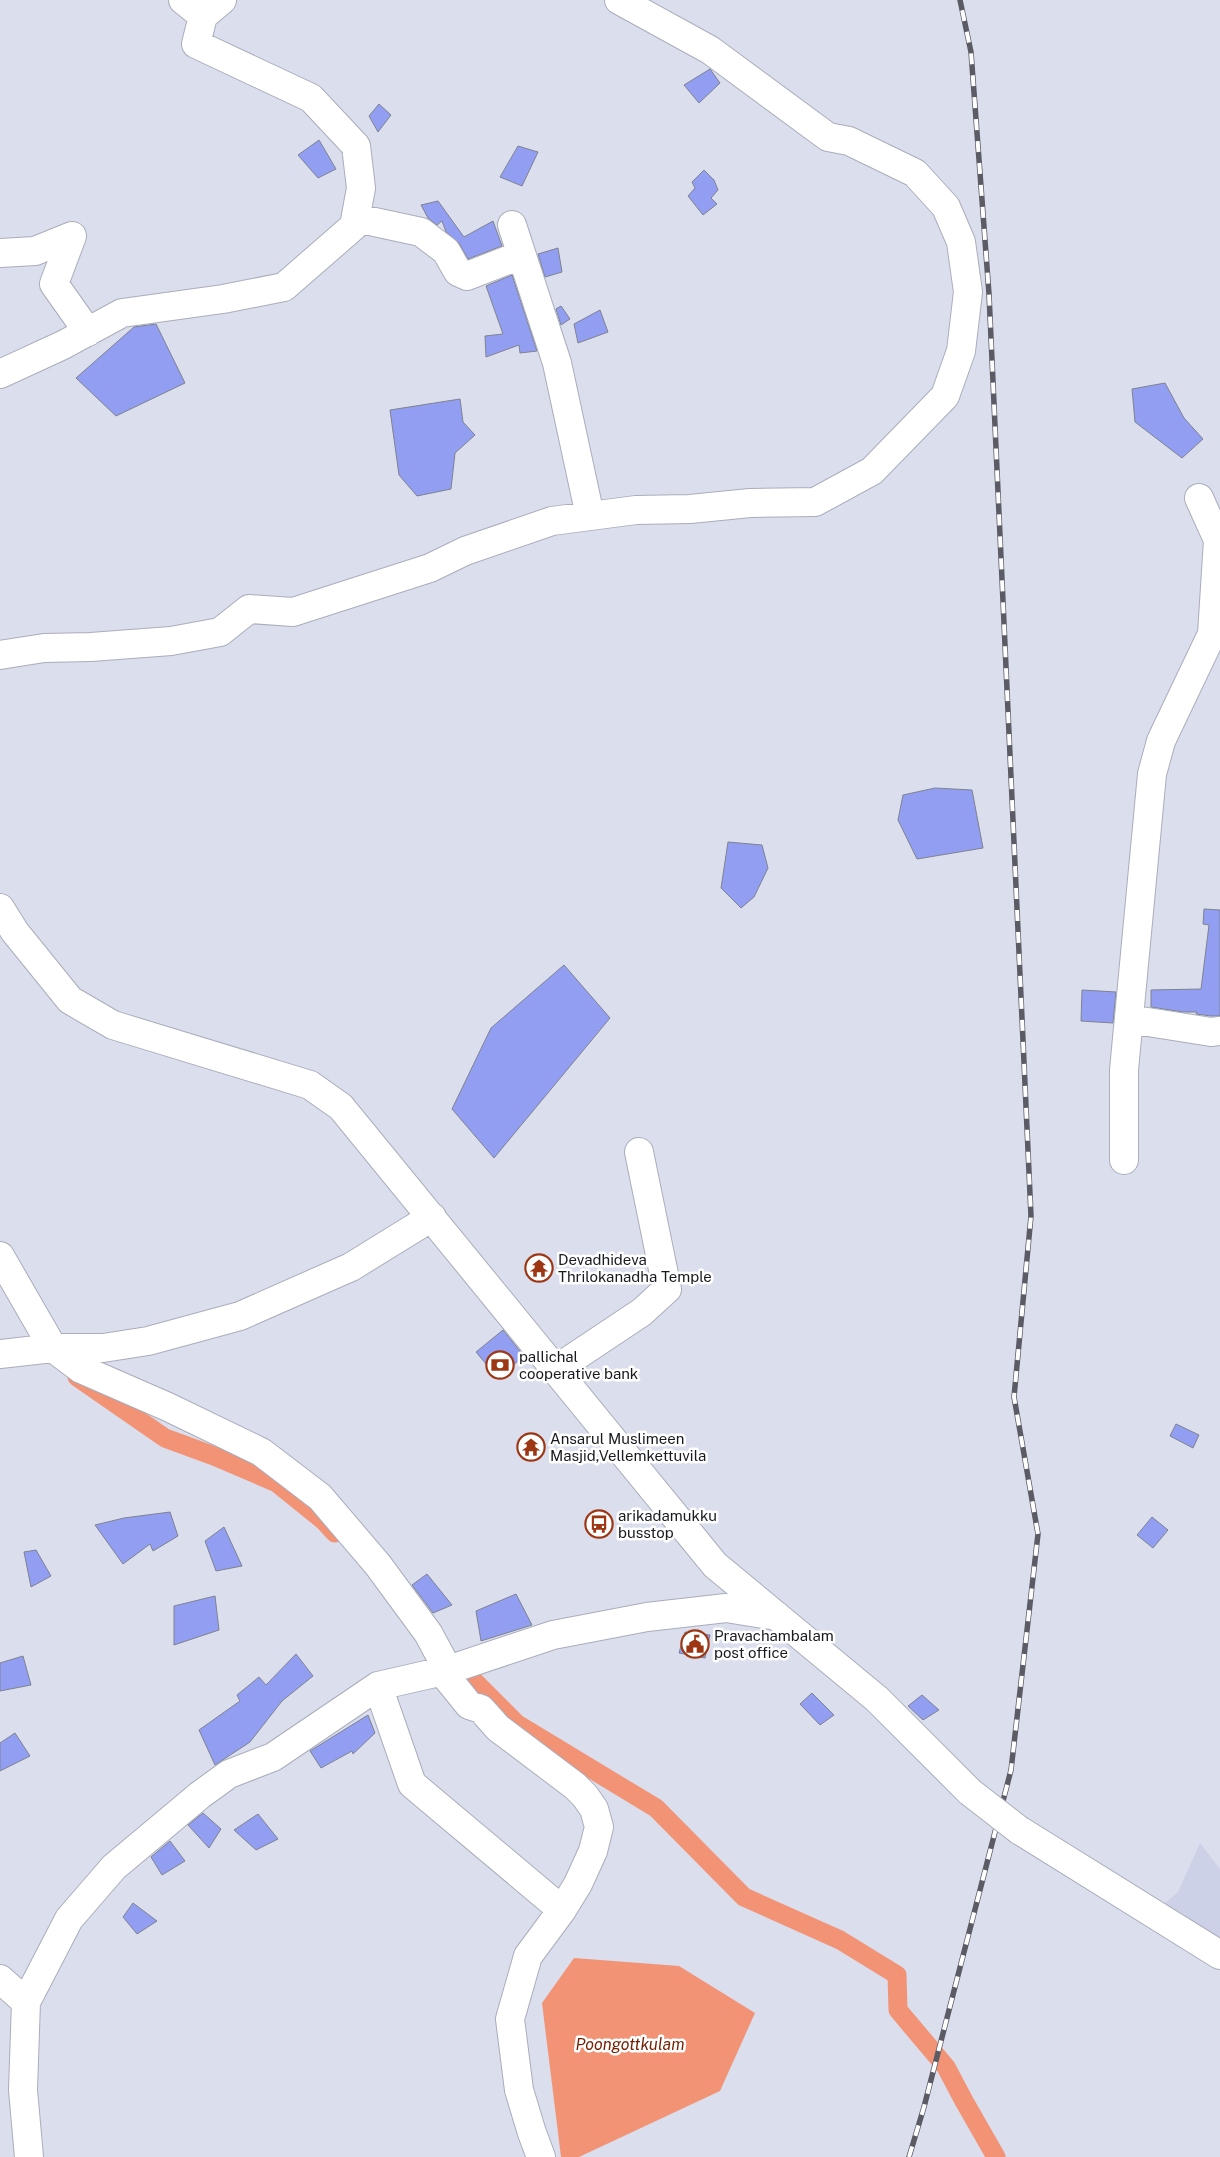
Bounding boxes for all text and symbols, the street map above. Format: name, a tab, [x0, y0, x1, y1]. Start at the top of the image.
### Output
place label: Devadhideva Thrilokanadha Temple	[558, 1251, 712, 1285]
temple icon: Devadhideva Thrilokanadha Temple	[524, 1253, 554, 1283]
place label: pallichal cooperative bank	[519, 1348, 638, 1382]
bank icon: pallichal cooperative bank	[485, 1350, 515, 1380]
place label: Ansarul Muslimeen Masjid,Vellemkettuvila	[550, 1430, 706, 1464]
temple icon: Ansarul Muslimeen Masjid,Vellemkettuvila	[516, 1432, 546, 1462]
place label: arikadamukku busstop	[618, 1507, 717, 1541]
bus stop icon: arikadamukku busstop	[584, 1509, 614, 1539]
place label: Pravachambalam post office	[714, 1627, 834, 1661]
public building icon: Pravachambalam post office	[680, 1629, 710, 1659]
water label: Poongottkulam	[576, 2035, 684, 2054]

